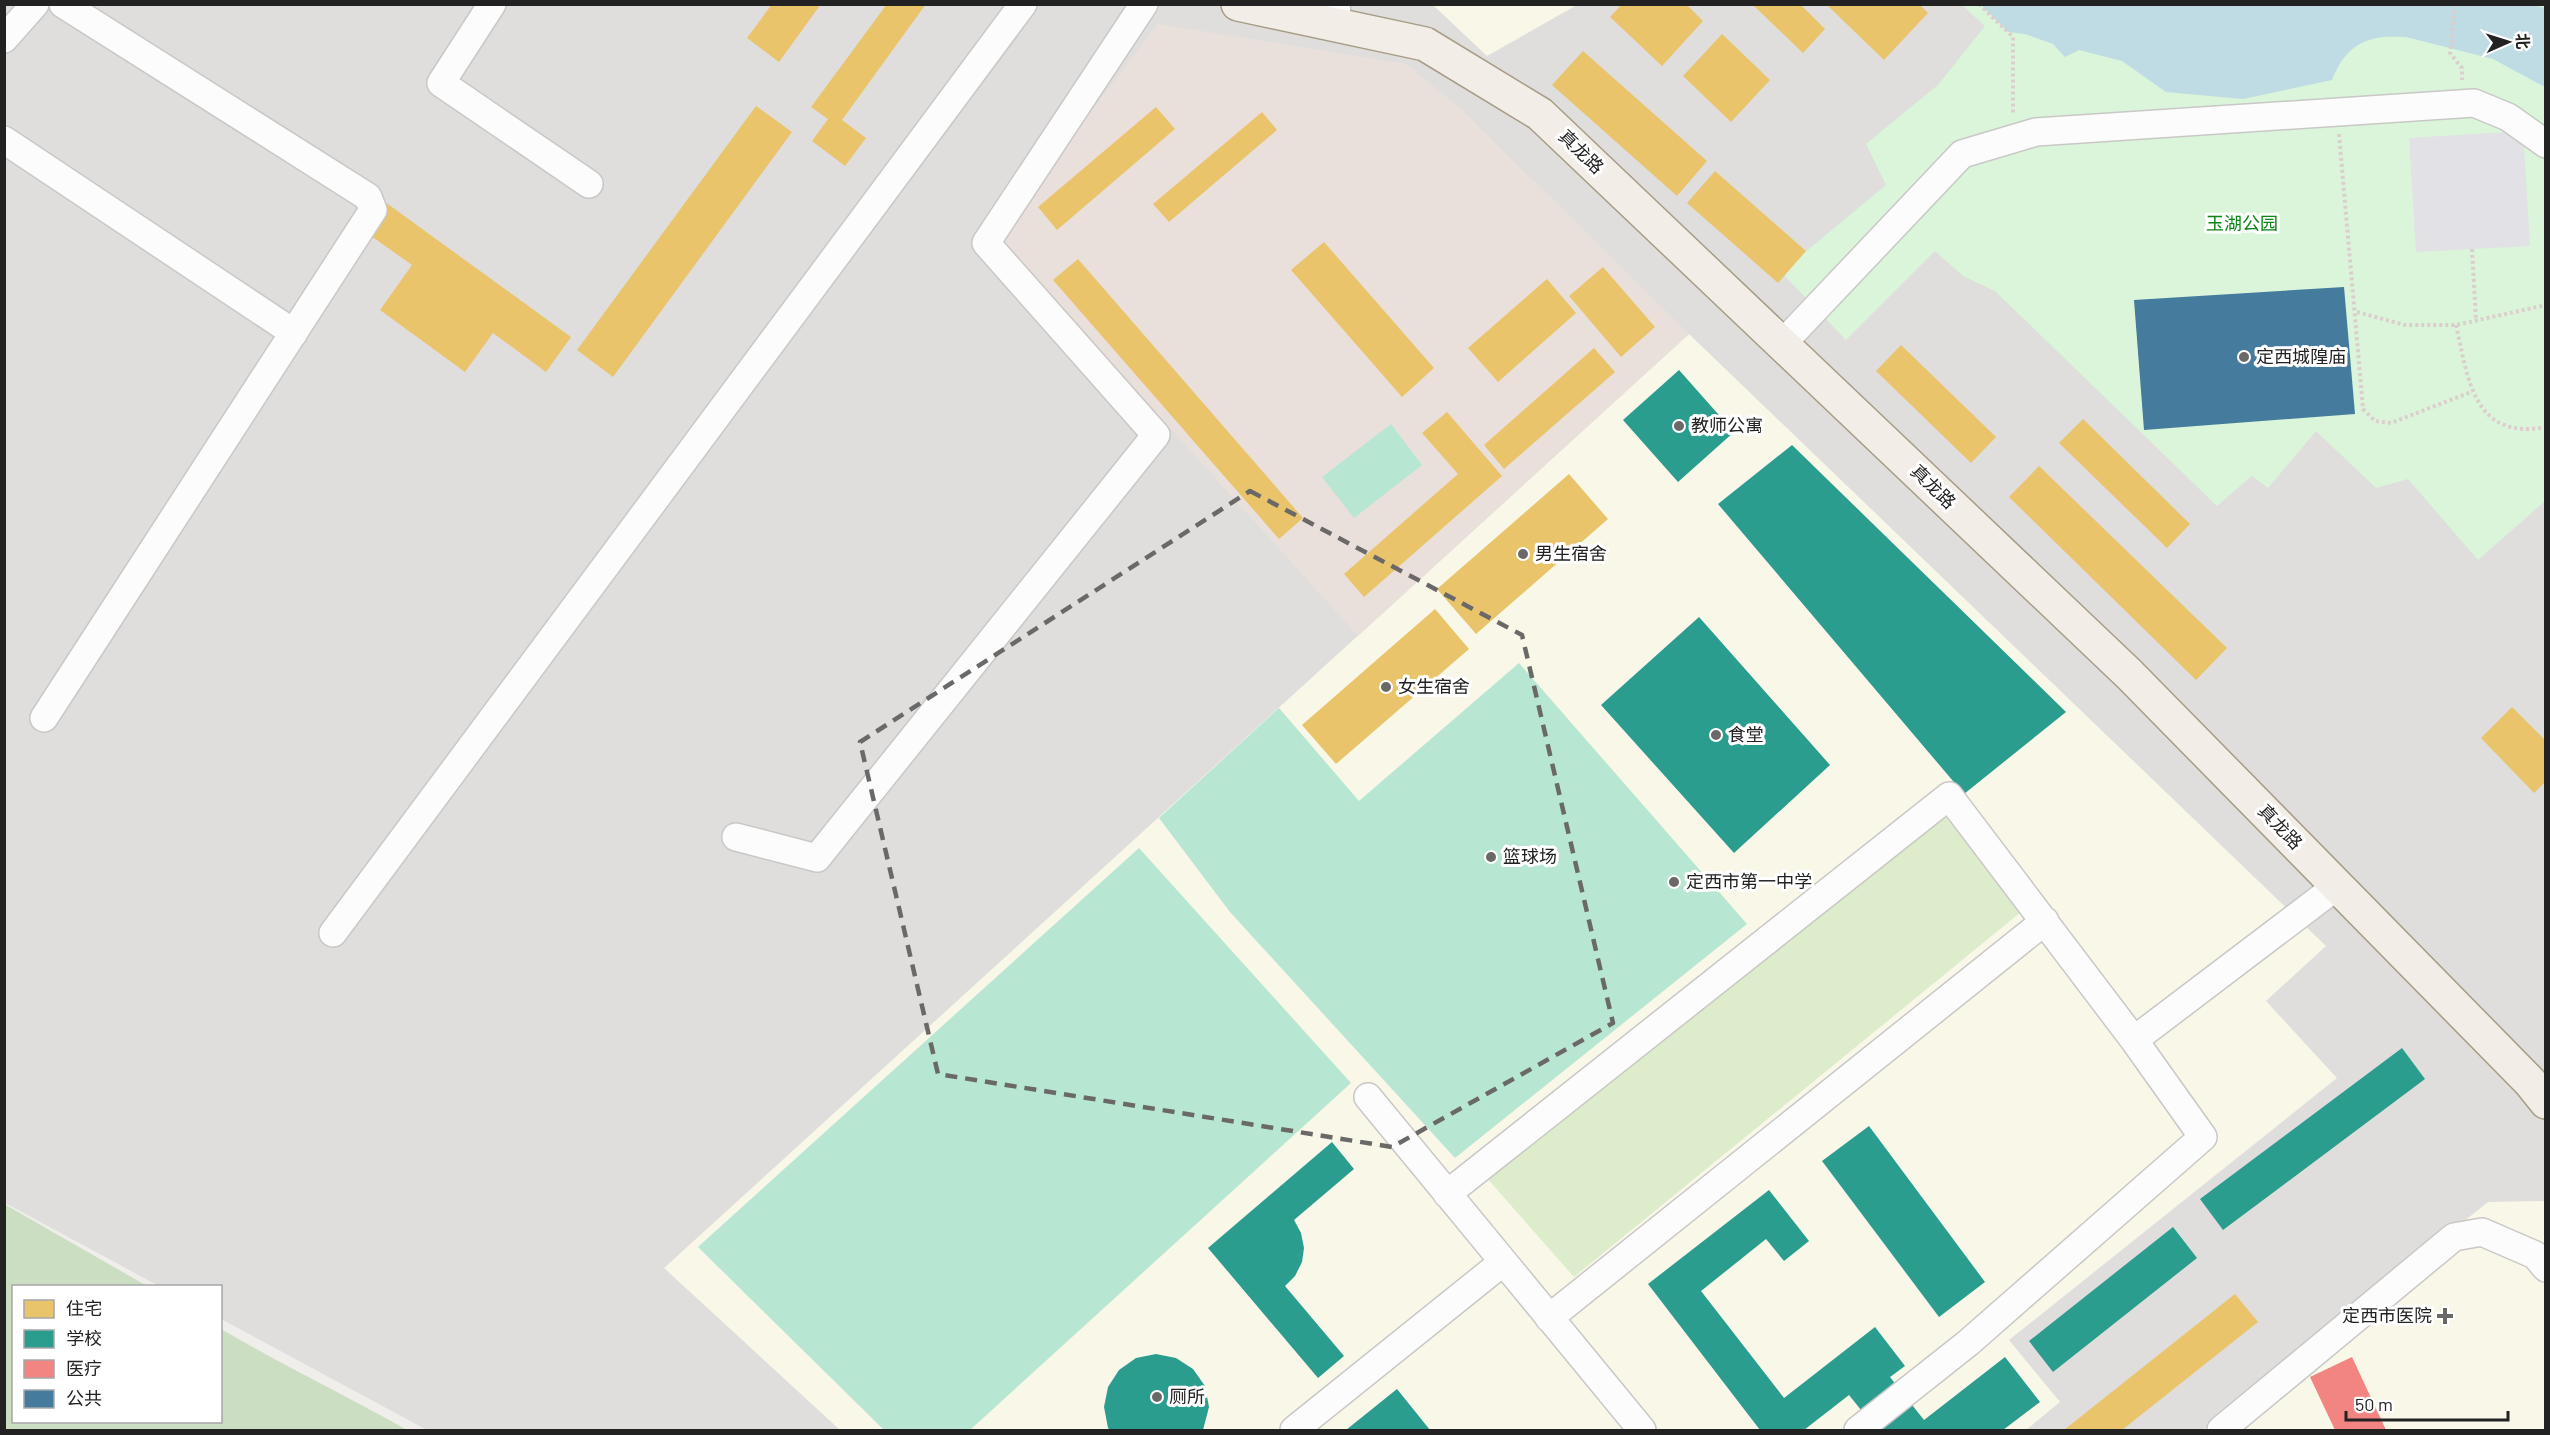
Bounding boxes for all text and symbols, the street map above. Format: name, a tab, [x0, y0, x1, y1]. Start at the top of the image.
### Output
north arrow	[2478, 12, 2538, 72]
text: 北	[2514, 33, 2533, 50]
street label: 真龙路	[1555, 125, 1609, 178]
park label: 玉湖公园	[2206, 212, 2278, 234]
place label: 定西城隍庙	[2256, 345, 2346, 367]
marker: 定西城隍庙	[2237, 350, 2251, 364]
place label: 教师公寓	[1691, 414, 1763, 436]
marker: 教师公寓	[1672, 419, 1686, 433]
street label: 真龙路	[1907, 460, 1961, 513]
place label: 男生宿舍	[1535, 542, 1607, 564]
marker: 男生宿舍	[1516, 547, 1530, 561]
place label: 女生宿舍	[1398, 675, 1470, 697]
marker: 女生宿舍	[1379, 680, 1393, 694]
place label: 食堂	[1728, 723, 1764, 745]
marker: 食堂	[1709, 728, 1723, 742]
street label: 真龙路	[2254, 799, 2307, 853]
place label: 篮球场	[1503, 845, 1557, 867]
marker: 篮球场	[1484, 850, 1498, 864]
place label: 定西市第一中学	[1686, 870, 1812, 892]
marker: 定西市第一中学	[1667, 875, 1681, 889]
legend	[12, 1285, 222, 1423]
text: 住宅	[66, 1297, 102, 1319]
place label: 定西市医院	[2342, 1304, 2432, 1326]
marker: 定西市医院	[2436, 1307, 2454, 1325]
text: 学校	[66, 1327, 102, 1349]
text: 医疗	[66, 1357, 102, 1379]
scale bar	[2346, 1384, 2508, 1422]
place label: 厕所	[1169, 1385, 1205, 1407]
text: 公共	[66, 1387, 102, 1409]
marker: 厕所	[1150, 1390, 1164, 1404]
text: 50 m	[2355, 1393, 2393, 1415]

